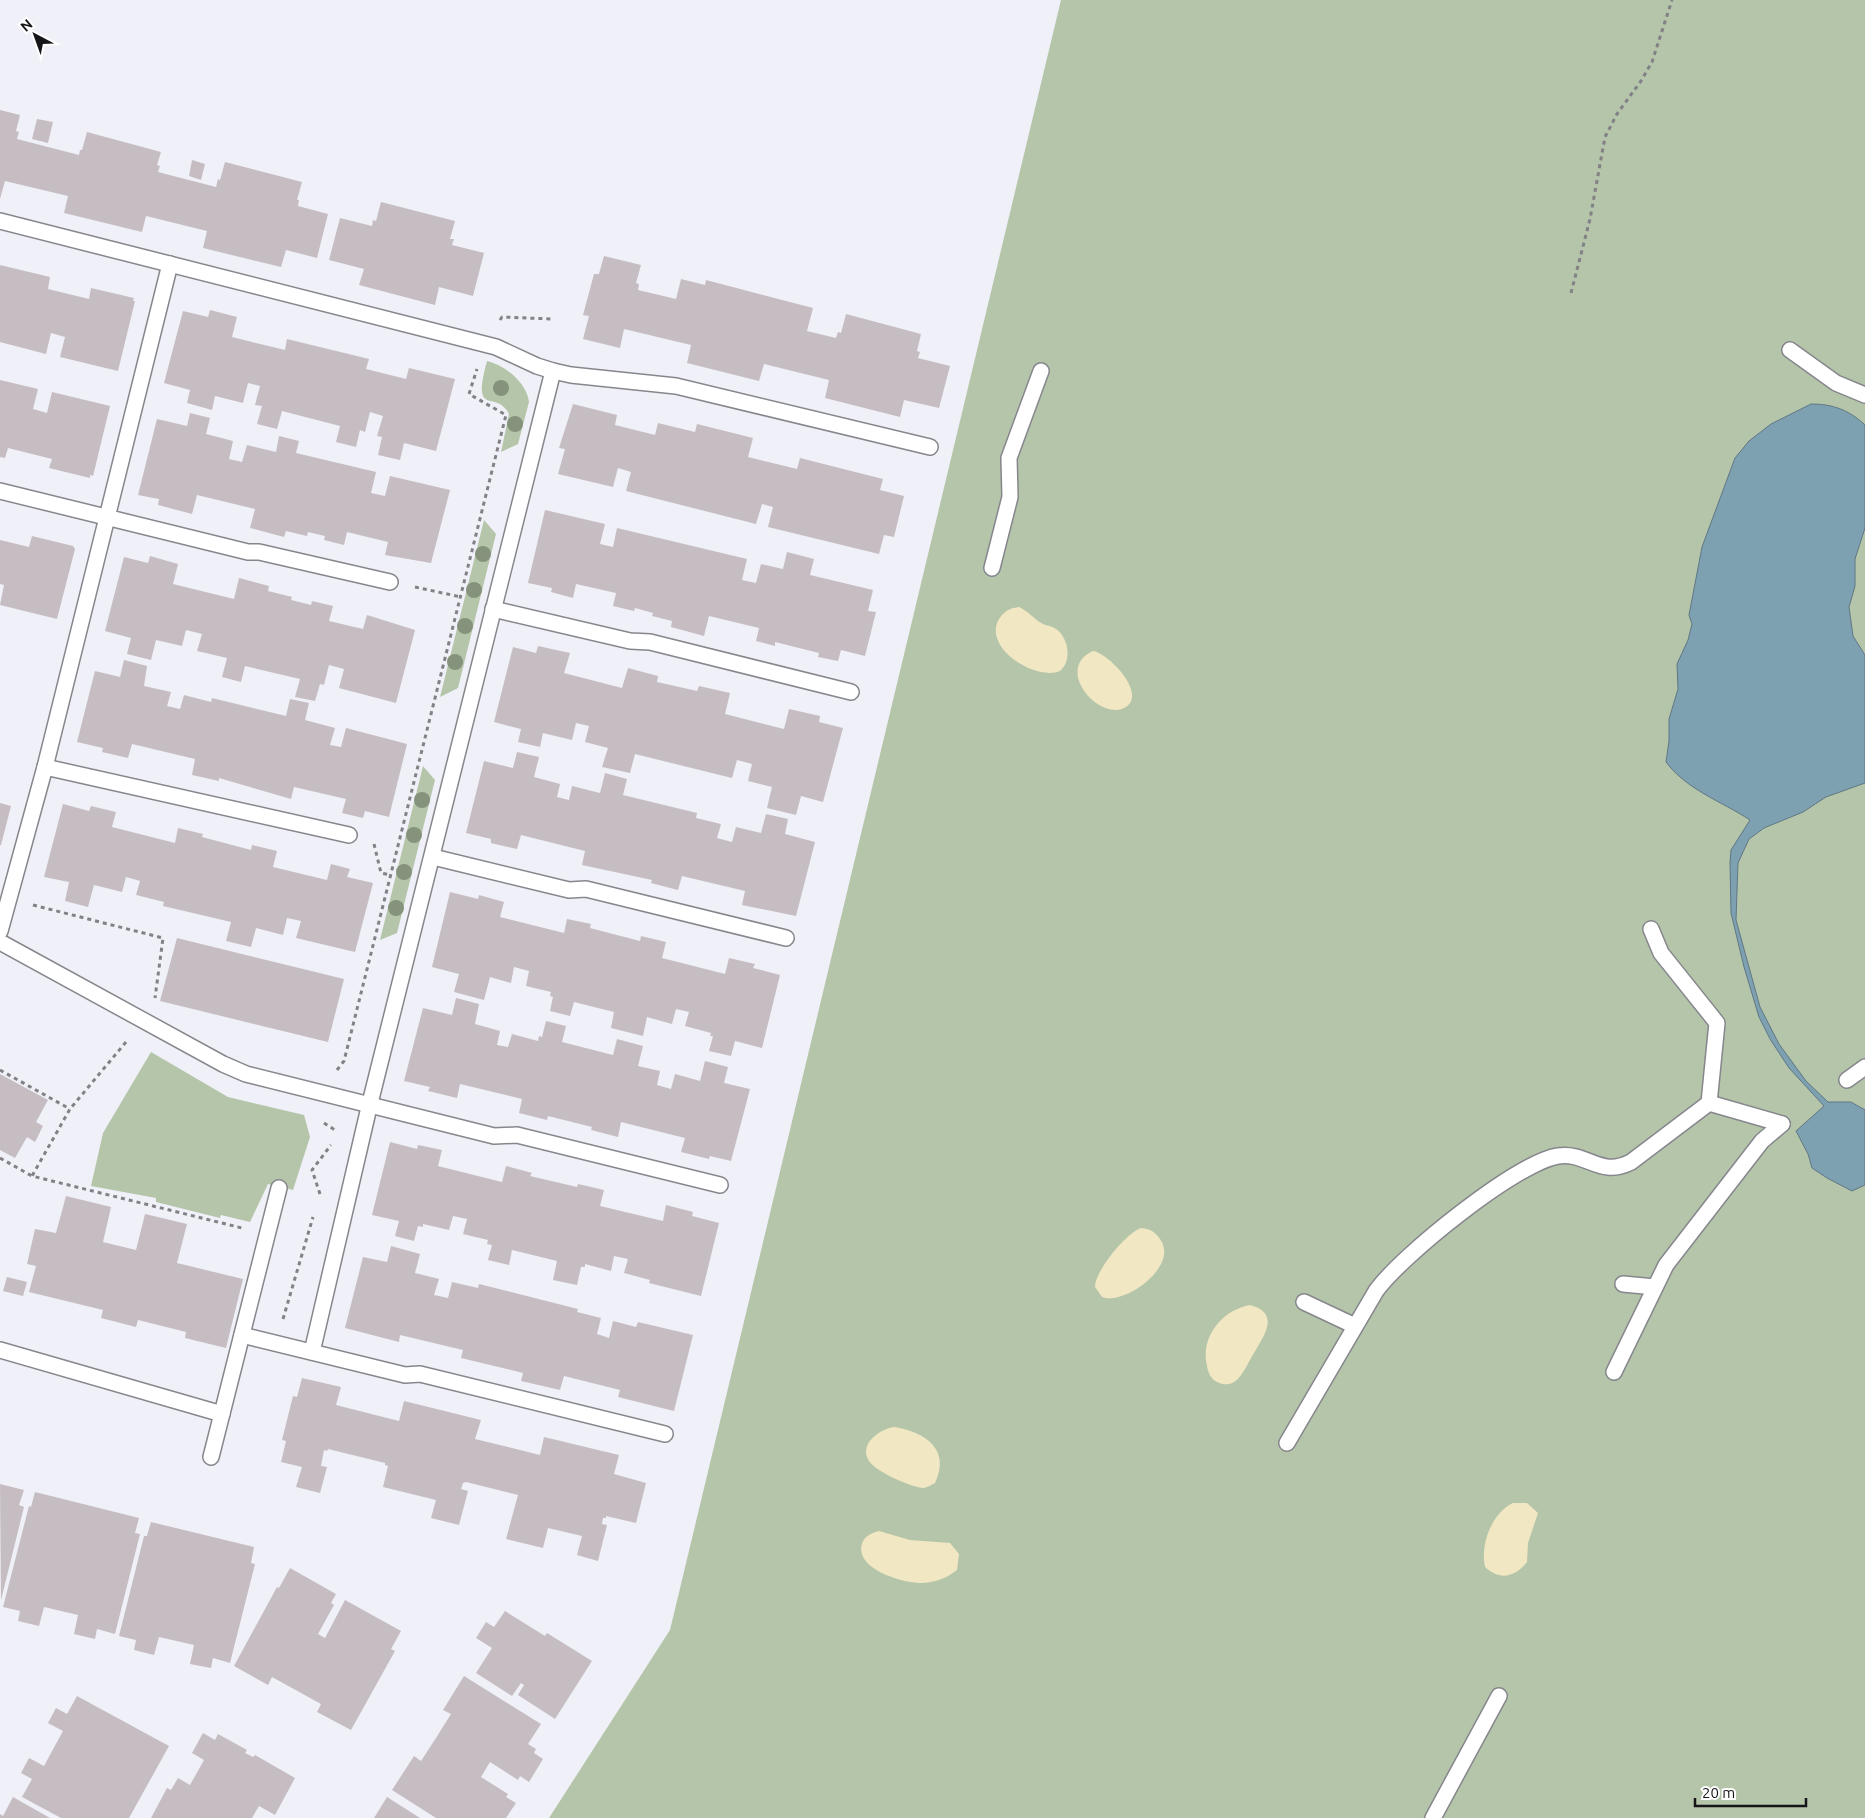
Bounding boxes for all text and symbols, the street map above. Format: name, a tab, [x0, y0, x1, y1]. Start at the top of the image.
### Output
north arrow	[10, 10, 60, 60]
text: N	[17, 16, 36, 35]
scale bar	[1695, 1776, 1806, 1808]
text: 20 m	[1702, 1784, 1735, 1801]

